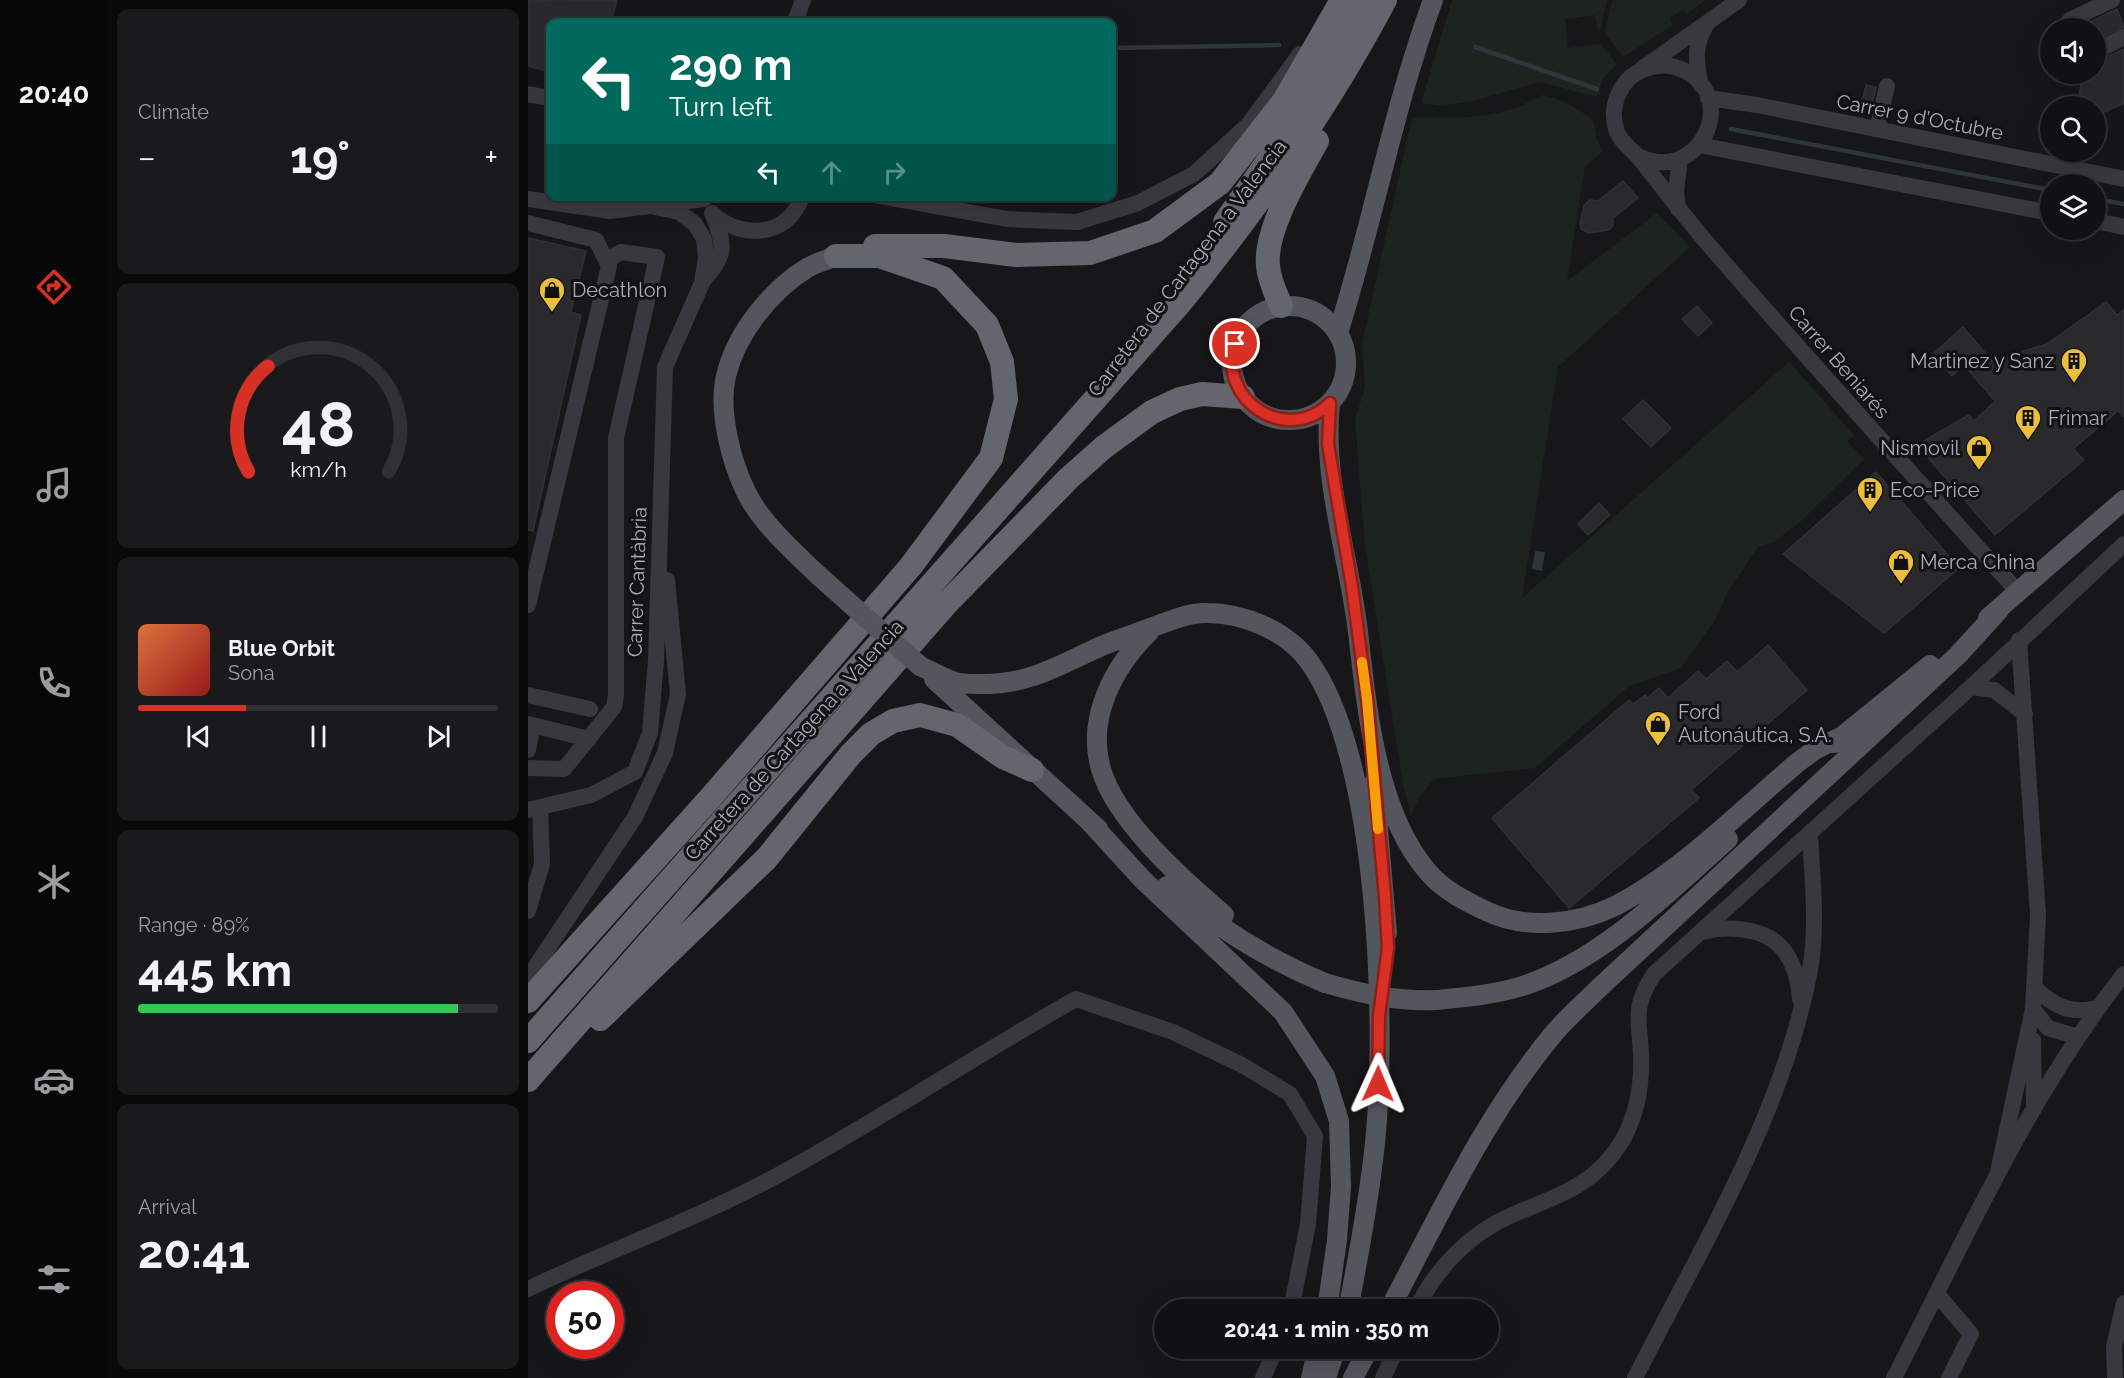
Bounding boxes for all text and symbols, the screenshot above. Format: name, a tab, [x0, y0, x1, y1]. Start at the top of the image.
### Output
map controls	[2040, 18, 2106, 240]
button: sound	[2040, 18, 2106, 84]
text: 290 m	[669, 41, 792, 90]
icon: left	[570, 42, 648, 120]
text: 20:40	[19, 78, 89, 109]
street label: Carrer 9 d’Octubre	[1835, 89, 2006, 145]
text: Turn left	[669, 91, 772, 122]
button: search	[2040, 96, 2106, 162]
text: Climate	[138, 100, 209, 124]
text: 19°	[290, 131, 350, 184]
street label: Carretera de Cartagena a Valencia	[1083, 135, 1291, 401]
text: −	[138, 138, 156, 177]
text: +	[484, 138, 498, 177]
icon: left	[752, 156, 785, 189]
icon: ahead	[815, 156, 848, 189]
icon: right	[878, 156, 911, 189]
button: layers	[2040, 174, 2106, 240]
icon: directions	[33, 266, 75, 308]
shop icon: Decathlon	[537, 275, 567, 313]
place label: Decathlon	[572, 278, 667, 302]
street label: Carrer Beniarés	[1783, 301, 1895, 423]
pin	[1209, 318, 1260, 369]
icon: arrive	[1218, 327, 1251, 360]
building icon: Martinez y Sanz	[2059, 346, 2089, 384]
place label: Martinez y Sanz	[1910, 349, 2054, 373]
text: 48	[281, 387, 355, 461]
building icon: Frimar	[2013, 403, 2043, 441]
place label: Frimar	[2048, 406, 2107, 430]
shop icon: Nismovil	[1964, 433, 1994, 471]
place label: Nismovil	[1880, 436, 1961, 460]
text: km/h	[290, 458, 346, 483]
icon: music	[33, 464, 75, 506]
building icon: Eco-Price	[1855, 475, 1885, 513]
place label: Eco-Price	[1890, 478, 1980, 502]
street label: Carrer Cantàbria	[622, 507, 652, 657]
shop icon: Merca China	[1886, 547, 1916, 585]
place label: Merca China	[1920, 550, 2035, 574]
street label: Carretera de Cartagena a Valencia	[680, 615, 908, 865]
text: Blue Orbit	[228, 635, 335, 661]
text: Sona	[228, 661, 275, 685]
icon: phone	[33, 662, 75, 704]
place label: Ford Autonáutica, S.A.	[1678, 700, 1832, 747]
shop icon: Ford Autonáutica, S.A.	[1643, 709, 1673, 747]
icon: previous	[182, 720, 215, 753]
icon: pause	[302, 720, 335, 753]
icon: next	[422, 720, 455, 753]
icon: climate	[33, 861, 75, 903]
text: Range · 89%	[138, 913, 249, 937]
text: 445 km	[138, 944, 292, 997]
position arrow	[1346, 1052, 1410, 1116]
icon: car	[33, 1059, 75, 1101]
text: Arrival	[138, 1195, 197, 1219]
text: 20:41	[138, 1226, 250, 1279]
icon: filters	[33, 1258, 75, 1300]
speed limit sign: 50	[546, 1281, 624, 1359]
text: 20:41 · 1 min · 350 m	[1224, 1316, 1429, 1342]

